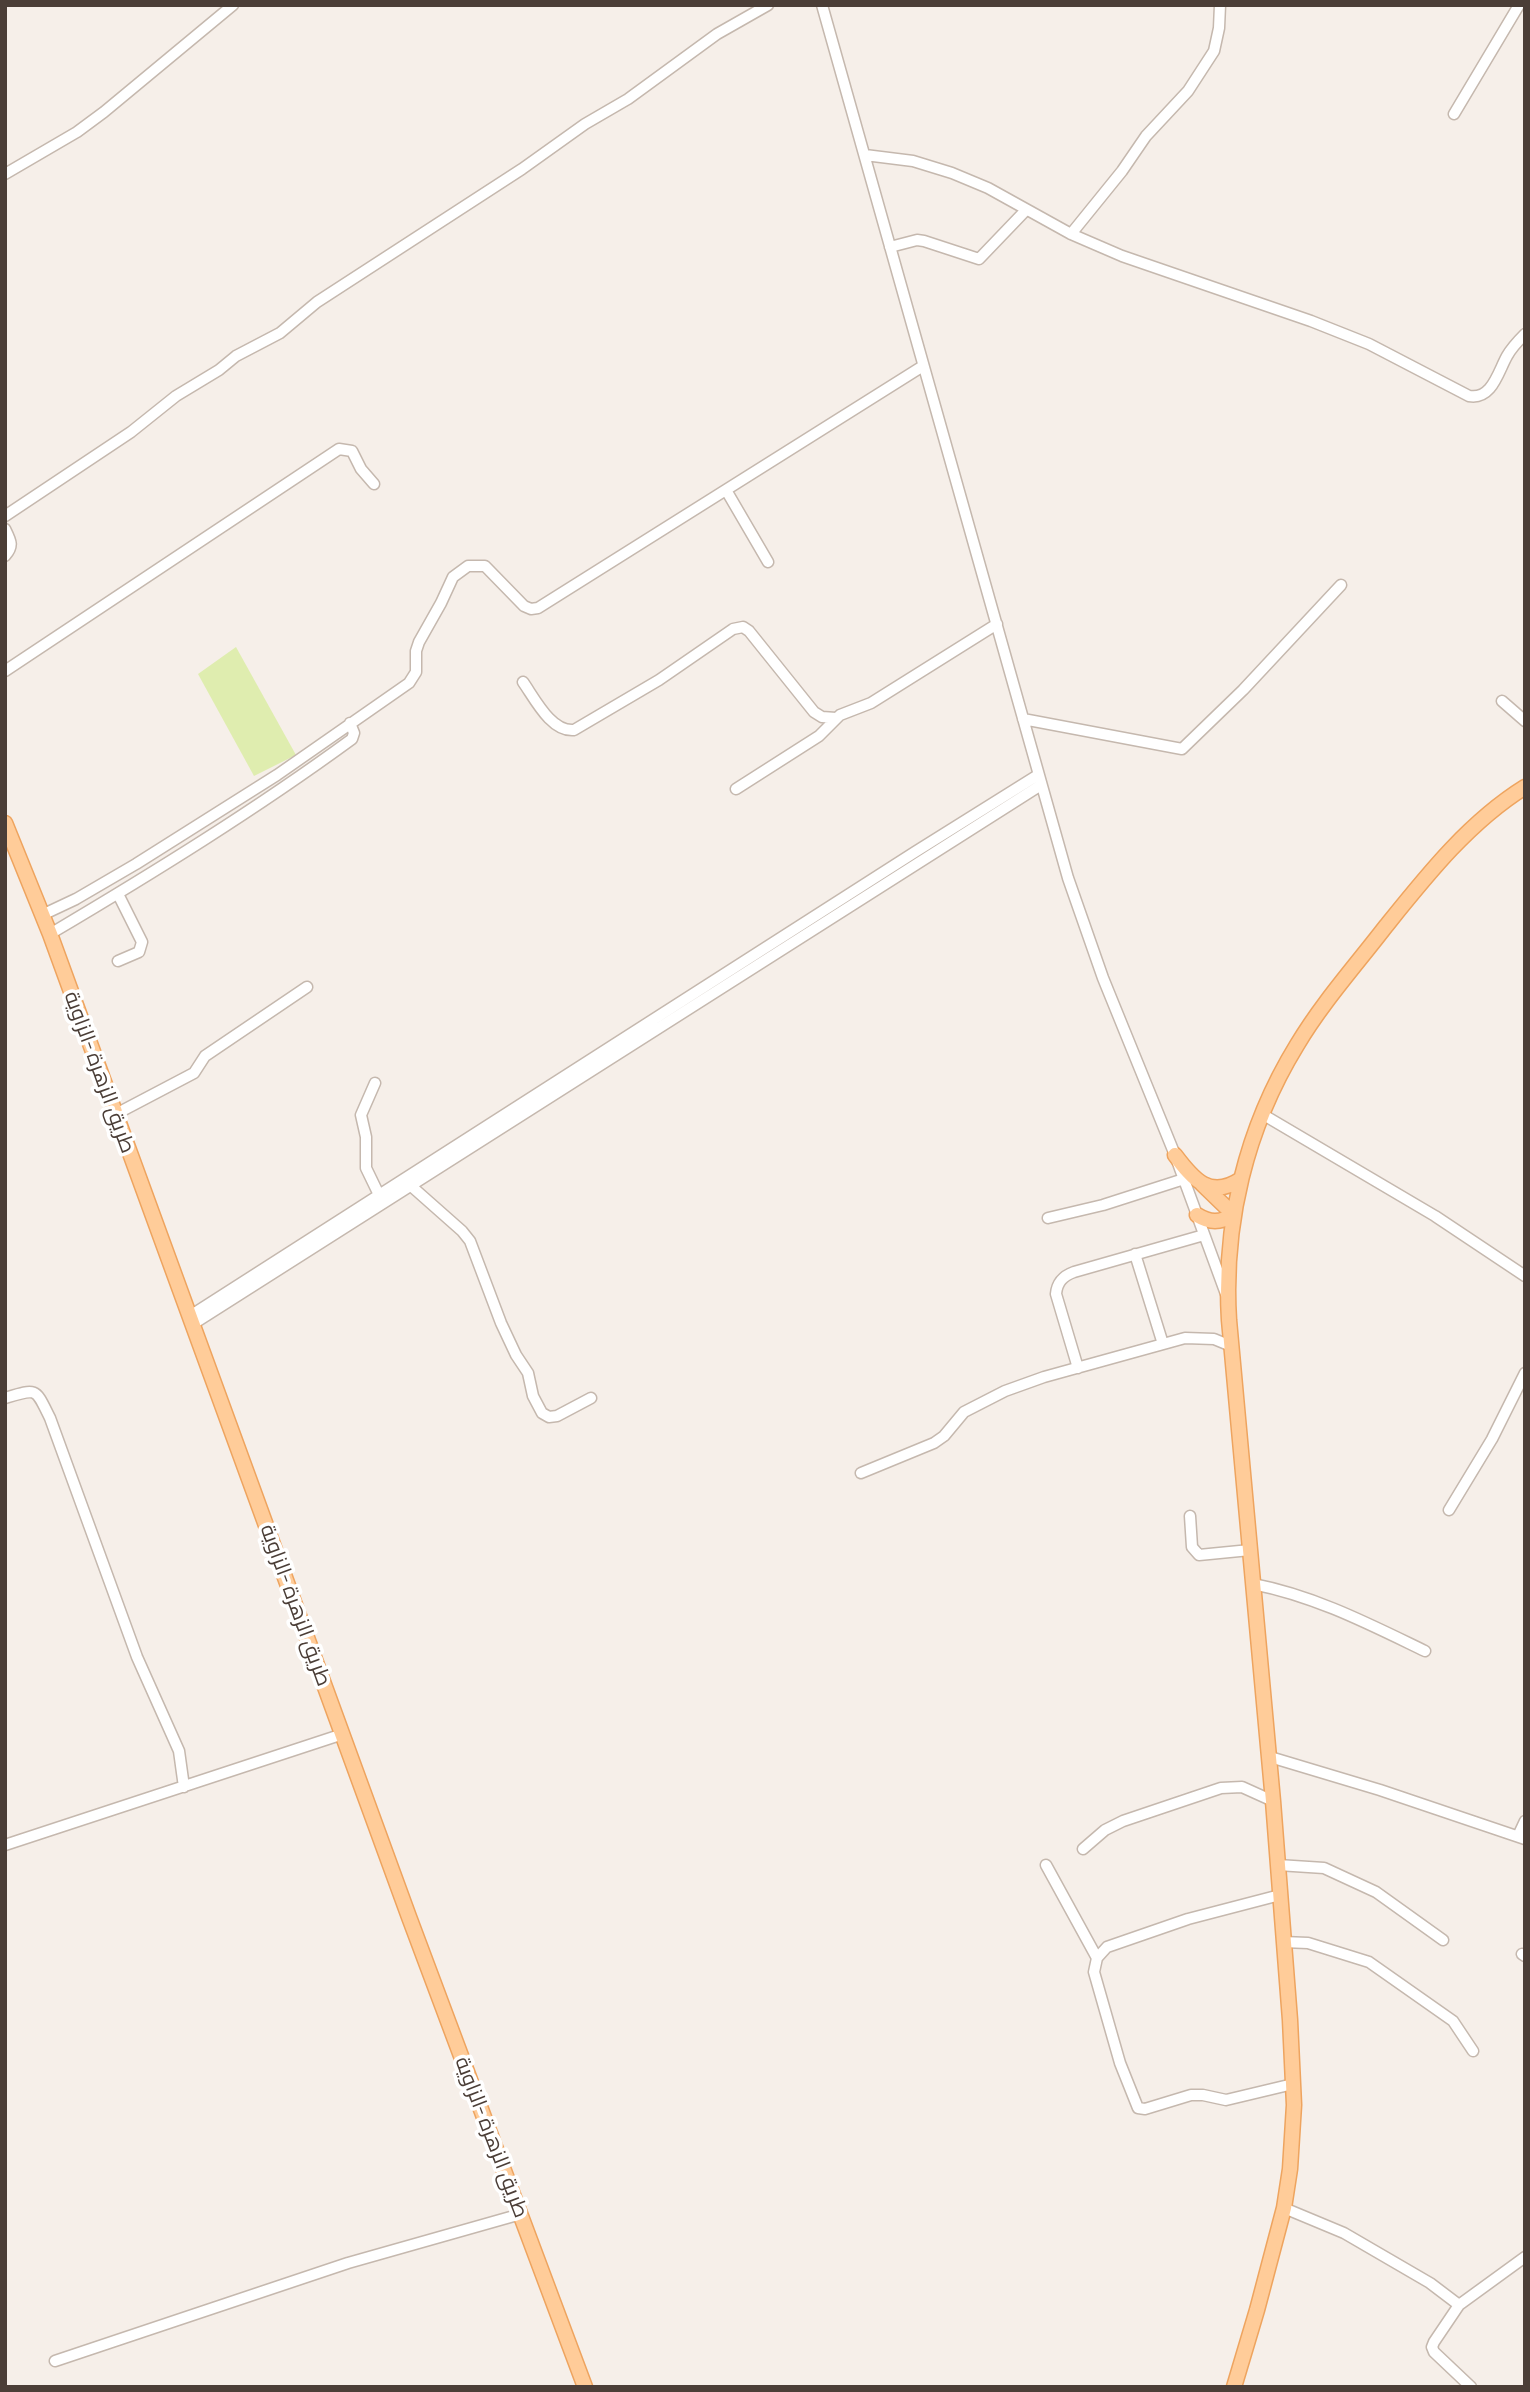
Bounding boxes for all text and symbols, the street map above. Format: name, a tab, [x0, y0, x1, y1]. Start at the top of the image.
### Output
street label: طريق الزهرة -الزاوية	[59, 988, 141, 1156]
street label: طريق الزهرة -الزاوية	[255, 1521, 337, 1689]
street label: طريق الزهرة -الزاوية	[450, 2053, 534, 2221]

